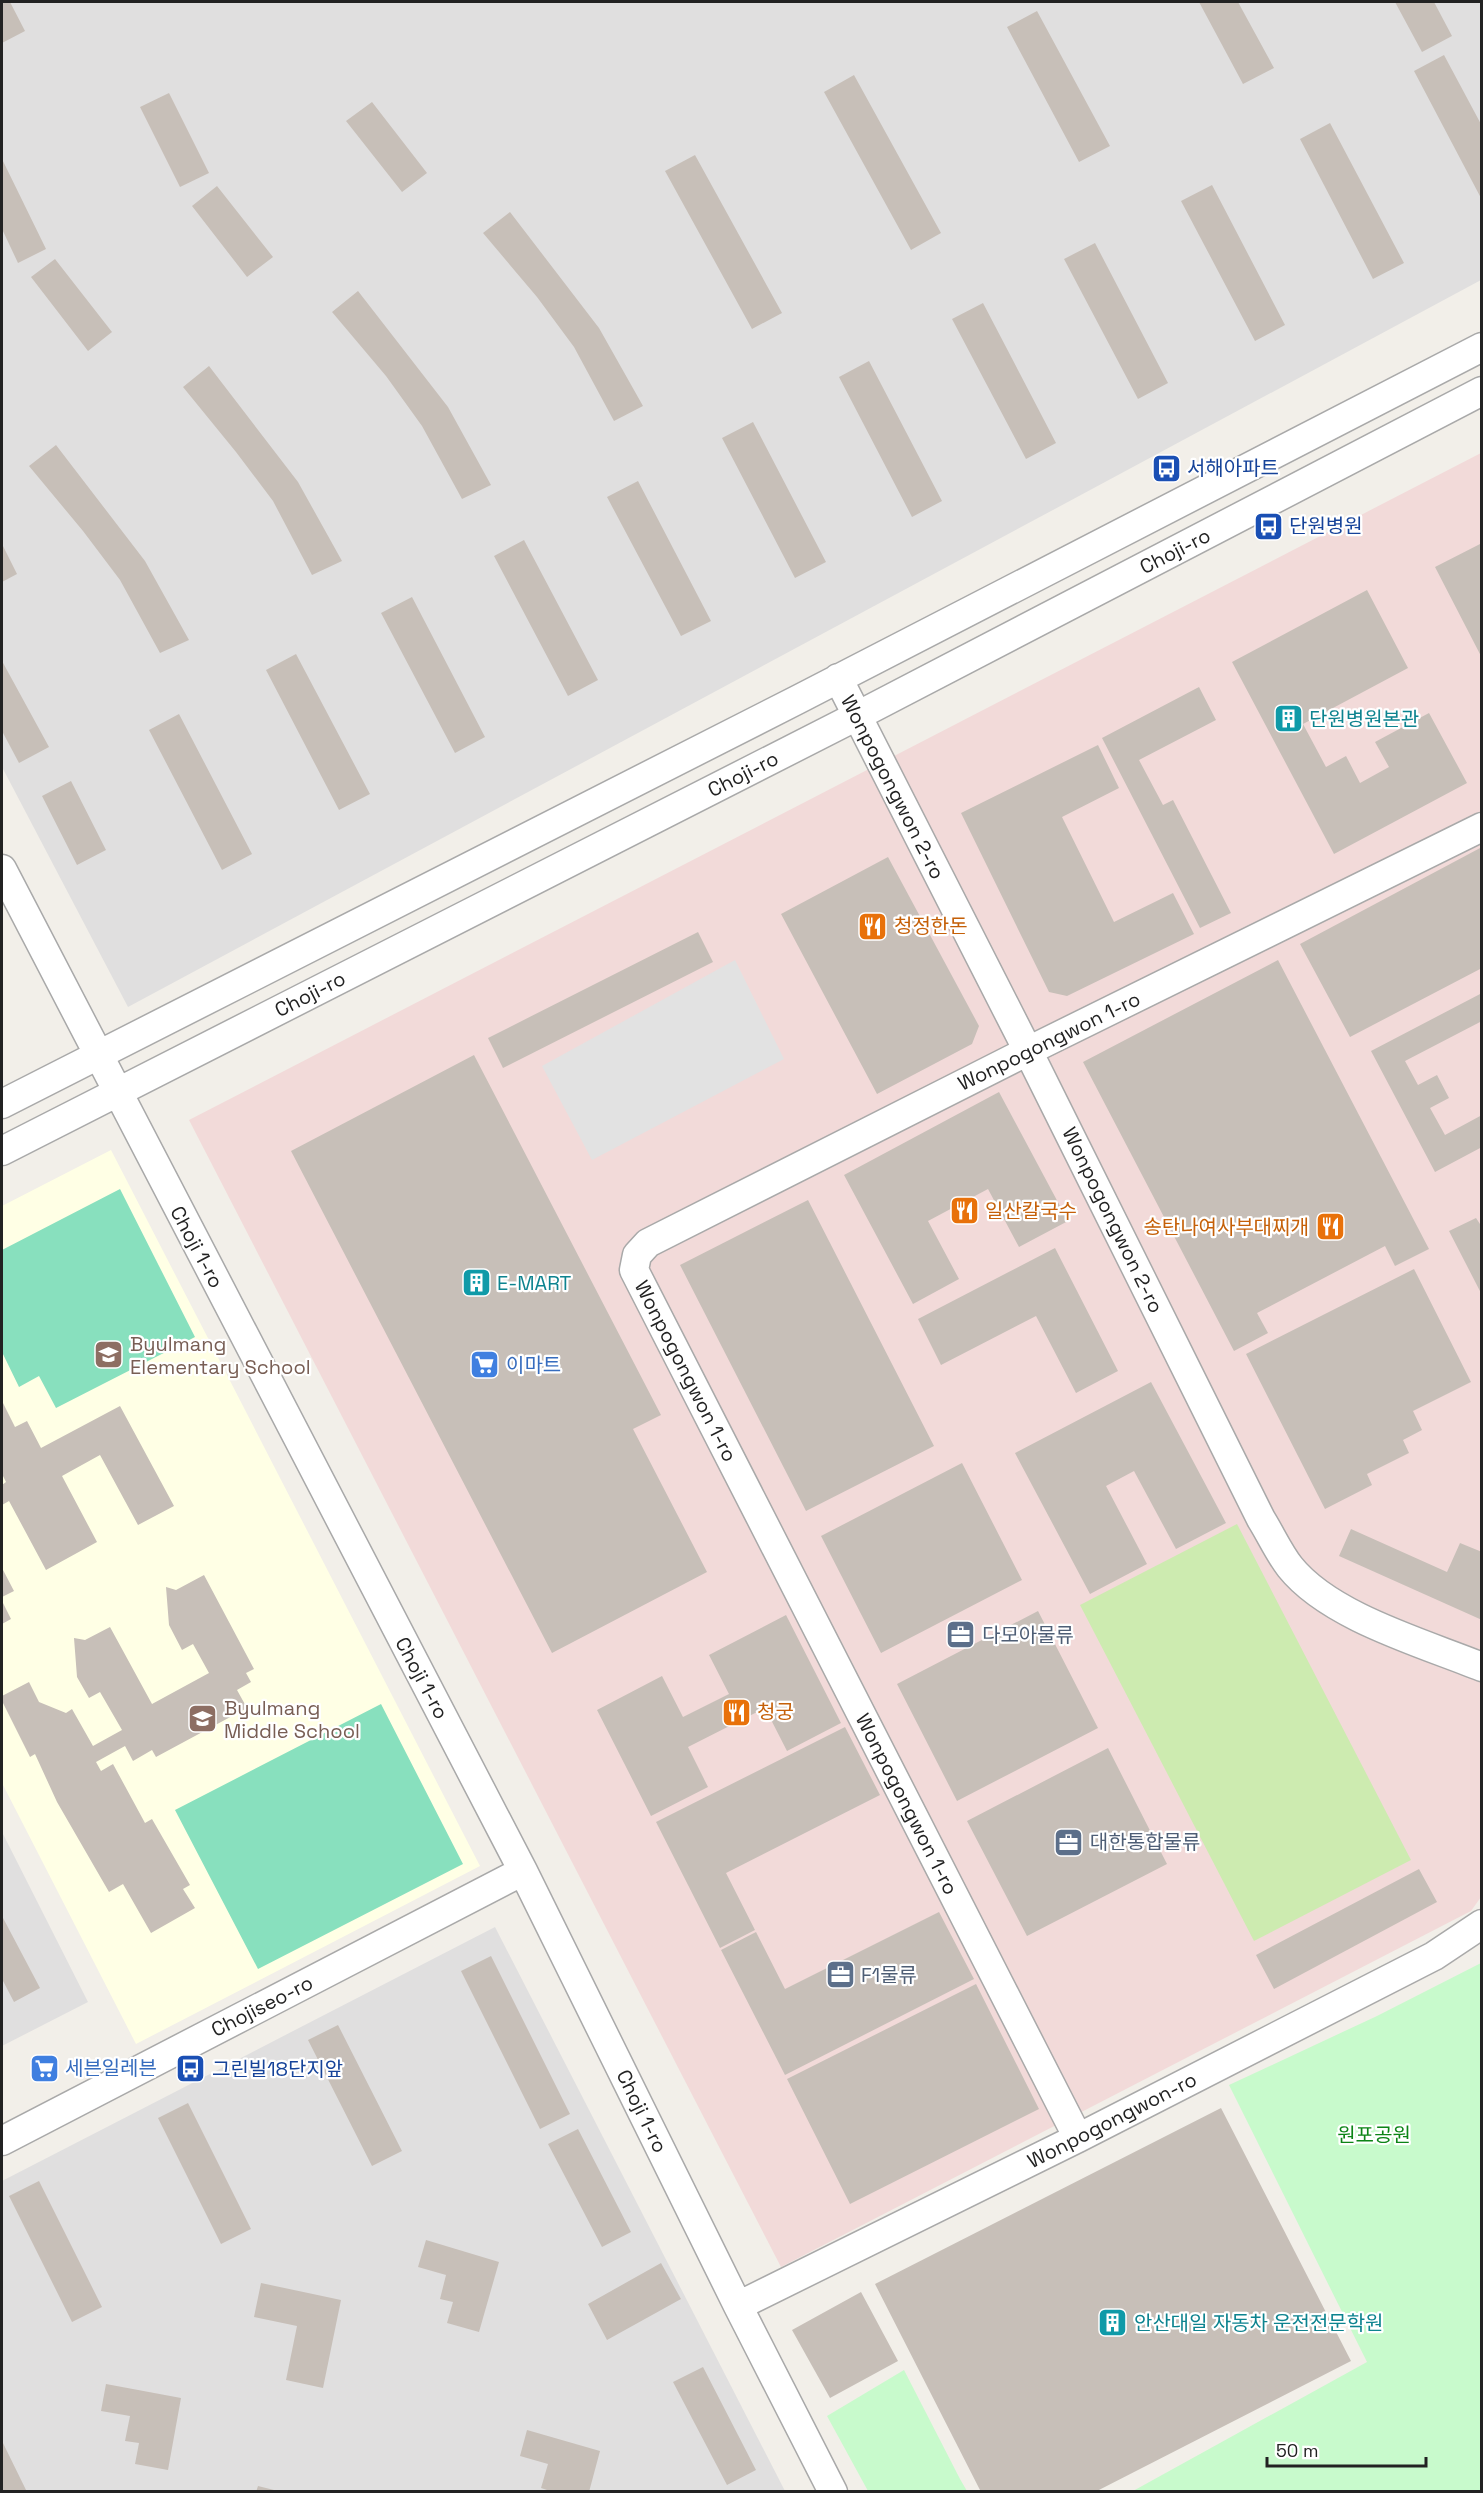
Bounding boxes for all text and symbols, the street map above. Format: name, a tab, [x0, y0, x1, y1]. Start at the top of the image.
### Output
bus stop icon: 서해아파트	[1150, 452, 1182, 484]
place label: 서해아파트	[1187, 455, 1279, 481]
bus stop icon: 단원병원	[1252, 510, 1284, 542]
place label: 단원병원	[1289, 513, 1363, 539]
street label: Choji-ro	[1135, 522, 1215, 580]
street label: Wonpogongwon 2-ro	[835, 690, 951, 884]
building icon: 단원병원본관	[1272, 703, 1304, 735]
place label: 단원병원본관	[1309, 706, 1419, 732]
street label: Choji-ro	[703, 745, 783, 803]
restaurant icon: 청정한돈	[857, 910, 889, 942]
place label: 청정한돈	[894, 913, 968, 939]
street label: Choji-ro	[270, 965, 350, 1023]
street label: Wonpogongwon 1-ro	[953, 985, 1145, 1097]
street label: Wonpogongwon 2-ro	[1057, 1123, 1169, 1317]
restaurant icon: 일산칼국수	[948, 1195, 980, 1227]
place label: 일산칼국수	[985, 1198, 1077, 1224]
street label: Choji 1-ro	[165, 1201, 229, 1293]
restaurant icon: 송탄나여사부대찌개	[1314, 1211, 1346, 1243]
place label: 송탄나여사부대찌개	[1143, 1214, 1309, 1240]
building icon: E-MART	[460, 1267, 492, 1299]
place label: E-MART	[497, 1270, 572, 1296]
street label: Wonpogongwon 1-ro	[629, 1276, 743, 1466]
place label: Byulmang Elementary School	[130, 1331, 311, 1380]
school or university icon: Byulmang Elementary School	[93, 1339, 125, 1371]
supermarket icon: 이마트	[469, 1349, 501, 1381]
place label: 이마트	[506, 1352, 561, 1378]
office icon: 다모아물류	[945, 1619, 977, 1651]
place label: 다모아물류	[982, 1622, 1074, 1648]
street label: Choji 1-ro	[390, 1632, 454, 1724]
place label: Byulmang Middle School	[224, 1695, 360, 1744]
restaurant icon: 청궁	[720, 1696, 752, 1728]
place label: 청궁	[757, 1699, 794, 1725]
school or university icon: Byulmang Middle School	[187, 1703, 219, 1735]
street label: Wonpogongwon 1-ro	[850, 1709, 964, 1899]
office icon: 대한통합물류	[1053, 1826, 1085, 1858]
place label: 대한통합물류	[1090, 1829, 1200, 1855]
office icon: F1물류	[824, 1959, 856, 1991]
place label: F1물류	[861, 1962, 917, 1988]
street label: Chojiseo-ro	[207, 1969, 317, 2043]
supermarket icon: 세븐일레븐	[28, 2052, 60, 2084]
bus stop icon: 그린빌18단지앞	[175, 2053, 207, 2085]
place label: 세븐일레븐	[65, 2055, 157, 2081]
place label: 그린빌18단지앞	[212, 2056, 343, 2082]
street label: Choji 1-ro	[611, 2065, 673, 2157]
street label: Wonpogongwon-ro	[1023, 2066, 1201, 2174]
park label: 원포공원	[1337, 2122, 1411, 2148]
building icon: 안산대일 자동차 운전전문학원	[1097, 2307, 1129, 2339]
place label: 안산대일 자동차 운전전문학원	[1134, 2310, 1383, 2336]
scale bar	[1267, 2430, 1426, 2468]
text: 50 m	[1276, 2439, 1318, 2462]

